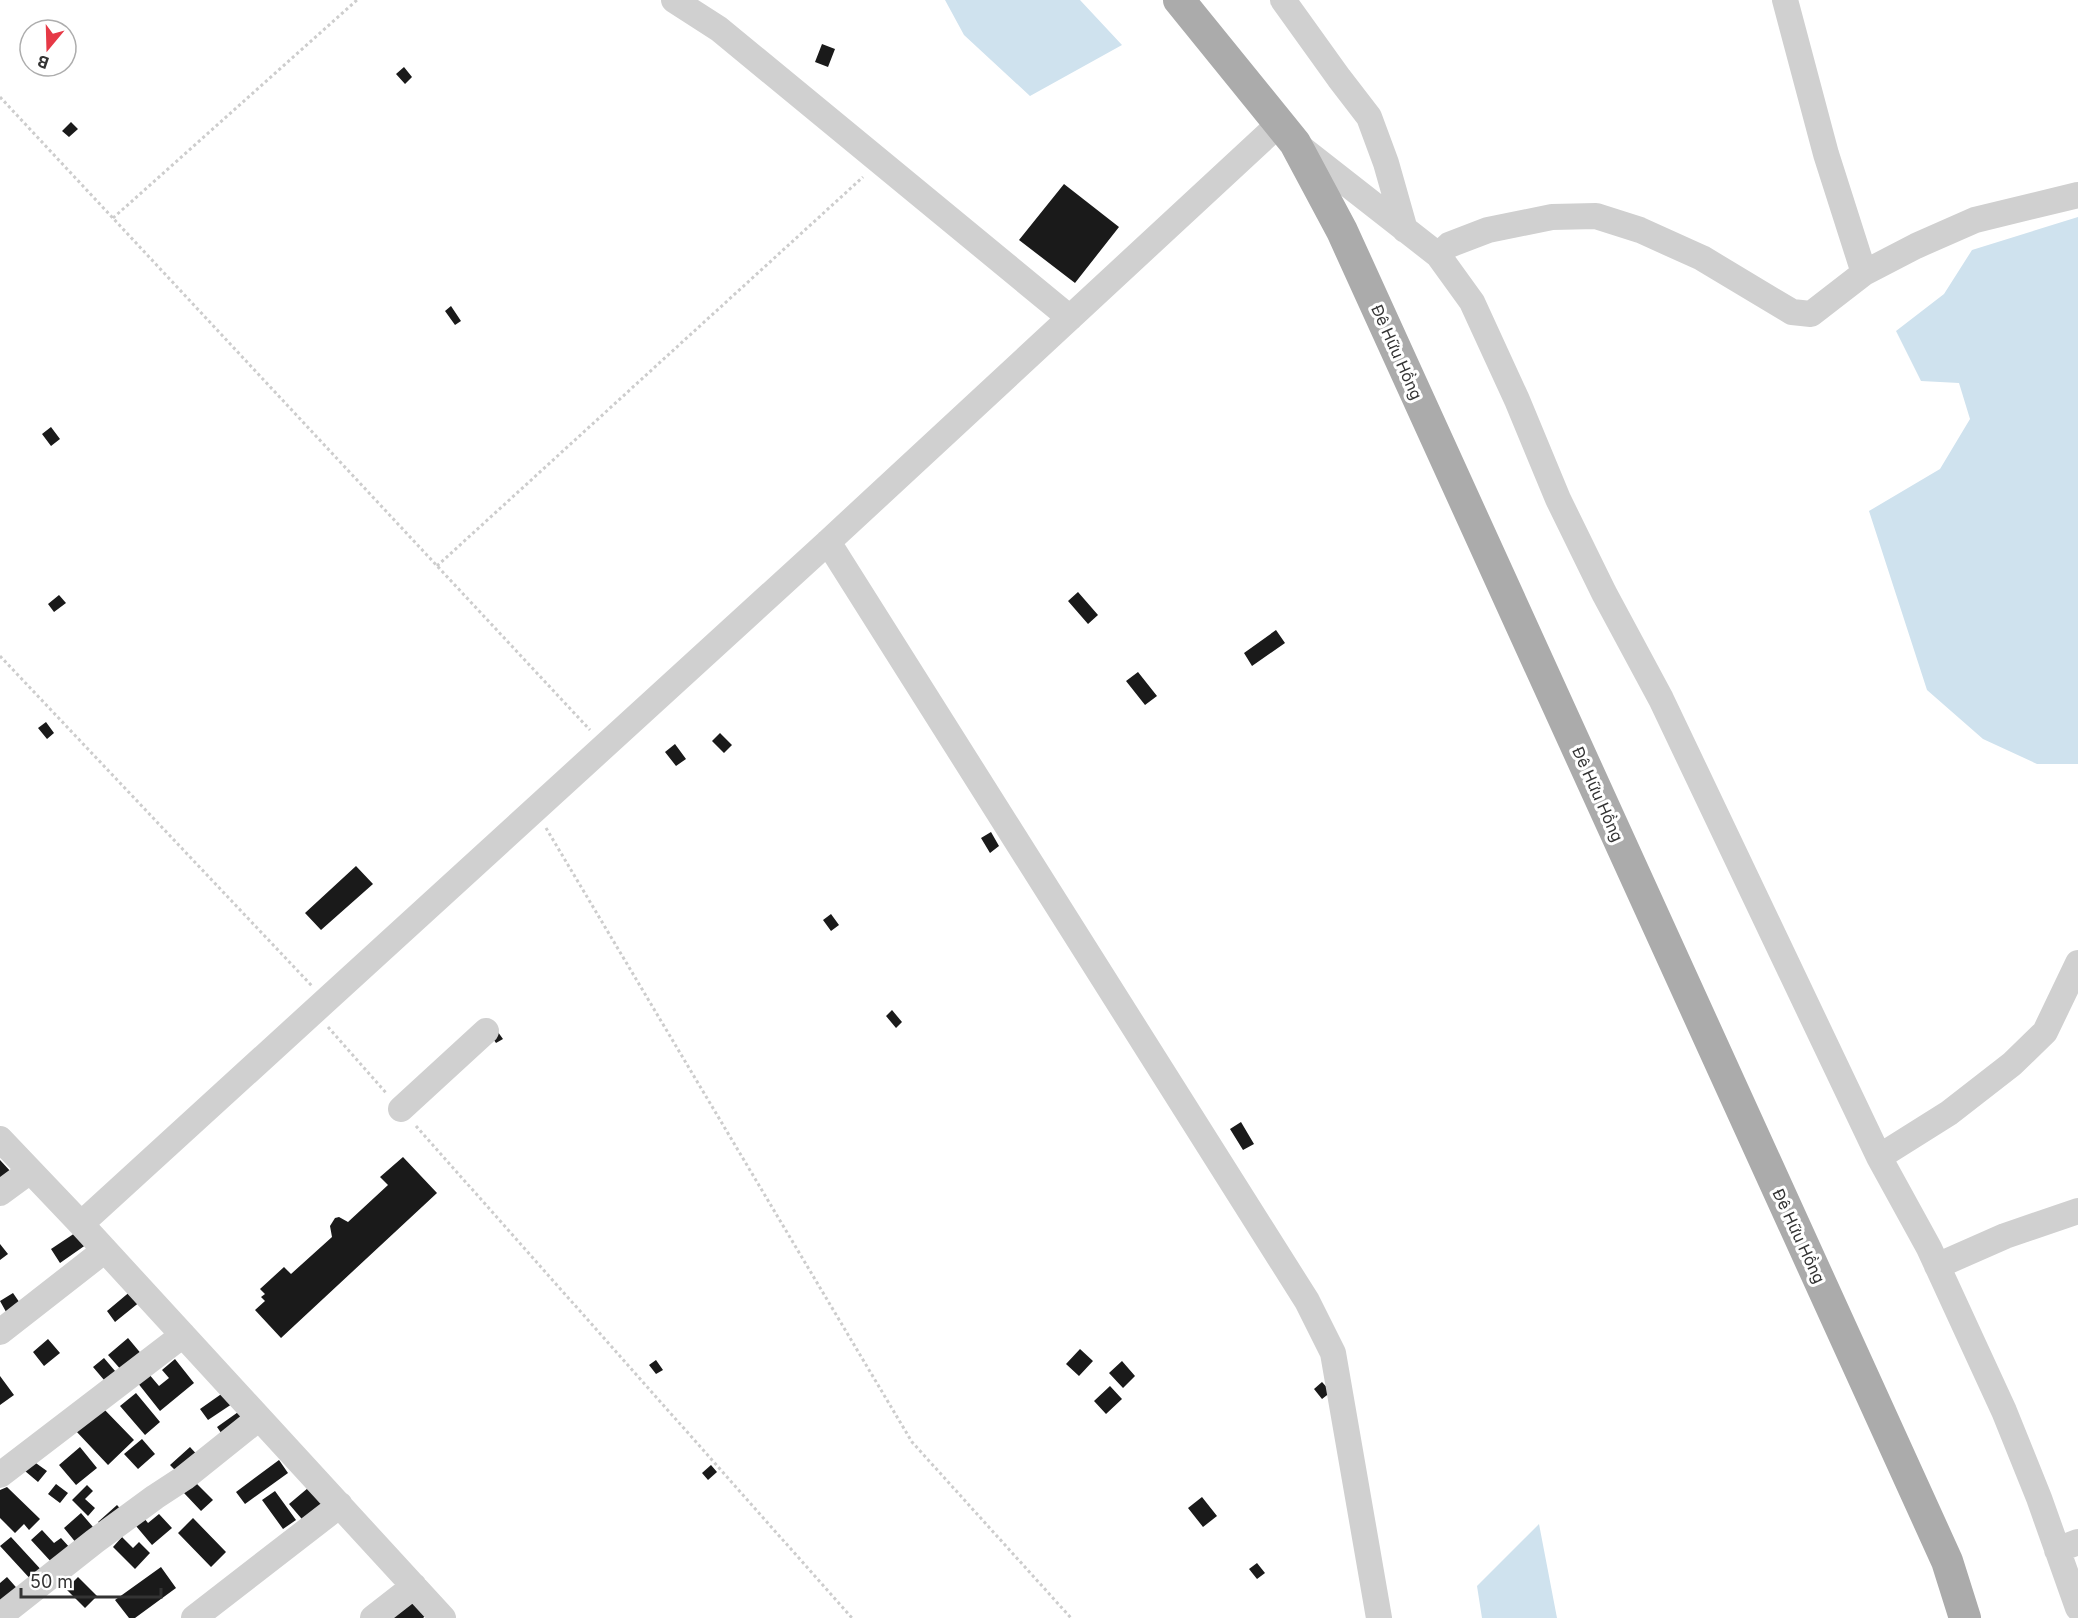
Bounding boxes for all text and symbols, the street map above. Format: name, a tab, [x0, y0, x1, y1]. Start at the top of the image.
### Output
north arrow	[18, 18, 78, 78]
text: B	[35, 51, 51, 73]
street label: Đê Hữu Hồng	[1367, 301, 1427, 403]
street label: Đê Hữu Hồng	[1568, 743, 1628, 845]
street label: Đê Hữu Hồng	[1768, 1186, 1830, 1286]
scale bar	[21, 1561, 160, 1599]
text: 50 m	[30, 1571, 73, 1592]

